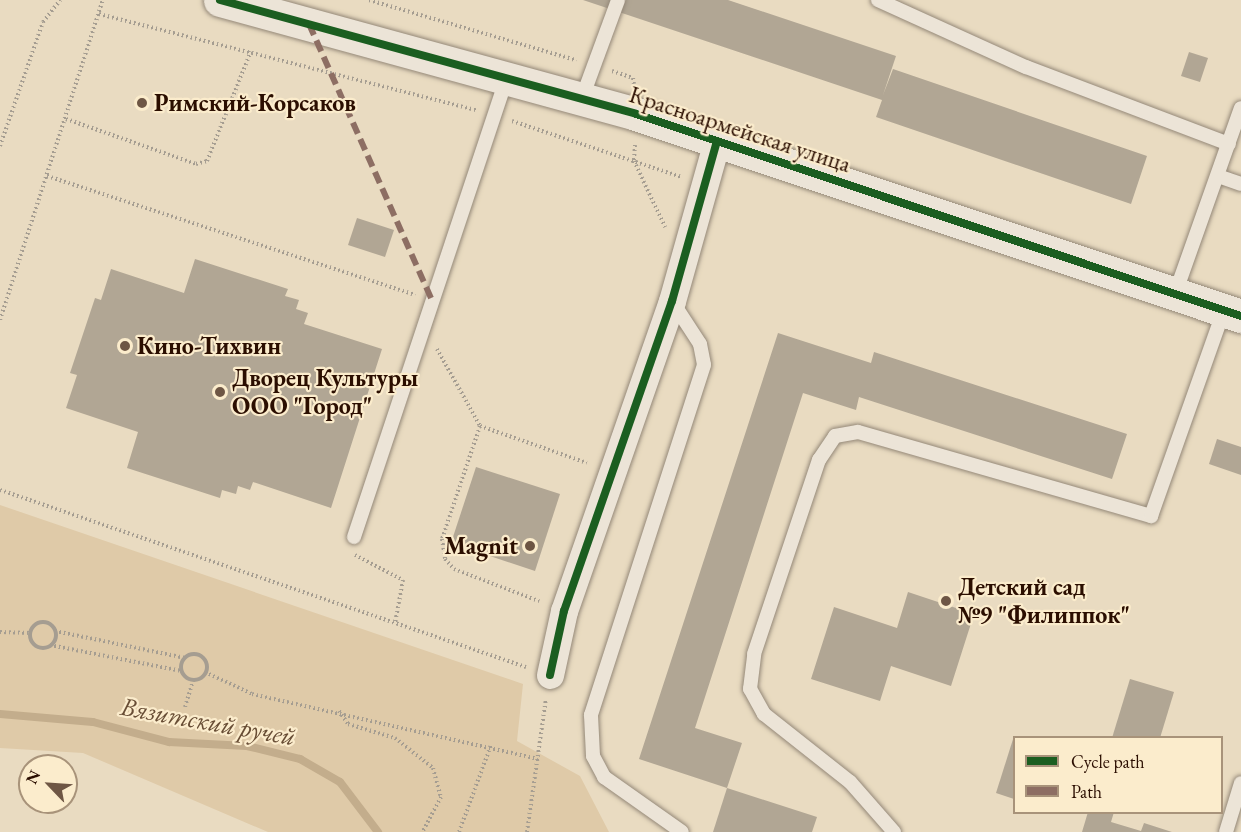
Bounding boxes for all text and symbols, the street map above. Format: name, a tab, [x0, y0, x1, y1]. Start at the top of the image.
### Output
street label: Красноармейская улица	[626, 80, 854, 178]
place label: Римский-Корсаков	[154, 89, 356, 117]
marker: Римский-Корсаков	[135, 96, 149, 110]
place label: Кино-Тихвин	[137, 332, 281, 360]
marker: Кино-Тихвин	[118, 339, 132, 353]
place label: Дворец Культуры ООО "Город"	[232, 364, 418, 420]
marker: Дворец Культуры ООО "Город"	[213, 385, 227, 399]
place label: Magnit	[444, 532, 518, 560]
marker: Magnit	[523, 539, 537, 553]
place label: Детский сад №9 "Филиппок"	[958, 573, 1130, 629]
marker: Детский сад №9 "Филиппок"	[939, 594, 953, 608]
water label: Вязитский ручей	[118, 691, 298, 753]
legend	[1013, 736, 1223, 814]
text: Cycle path	[1071, 750, 1145, 773]
north arrow	[18, 754, 78, 814]
text: N	[21, 767, 45, 787]
text: Path	[1071, 780, 1102, 803]

